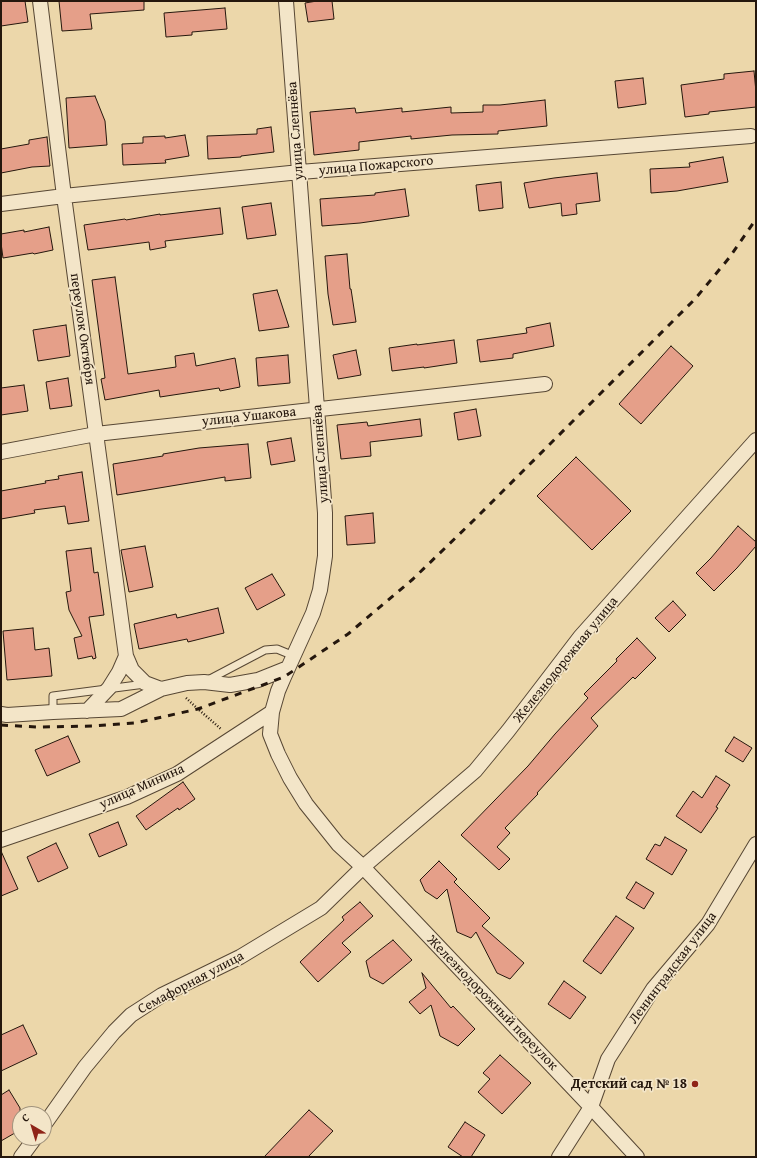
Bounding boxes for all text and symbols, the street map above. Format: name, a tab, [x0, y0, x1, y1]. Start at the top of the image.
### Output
street label: улица Слепнёва	[284, 81, 308, 181]
street label: улица Пожарского	[318, 153, 434, 179]
street label: переулок Октября	[66, 272, 98, 386]
street label: улица Ушакова	[201, 404, 297, 430]
street label: улица Слепнёва	[309, 404, 333, 504]
street label: Железнодорожная улица	[510, 594, 622, 726]
street label: улица Минина	[97, 761, 187, 813]
street label: Ленинградская улица	[625, 909, 721, 1027]
street label: Железнодорожный переулок	[423, 932, 561, 1074]
street label: Семафорная улица	[135, 948, 247, 1018]
place label: Детский сад № 18	[571, 1076, 687, 1092]
marker: Детский сад № 18	[690, 1079, 700, 1089]
north arrow	[12, 1106, 52, 1146]
text: С	[18, 1109, 33, 1126]

